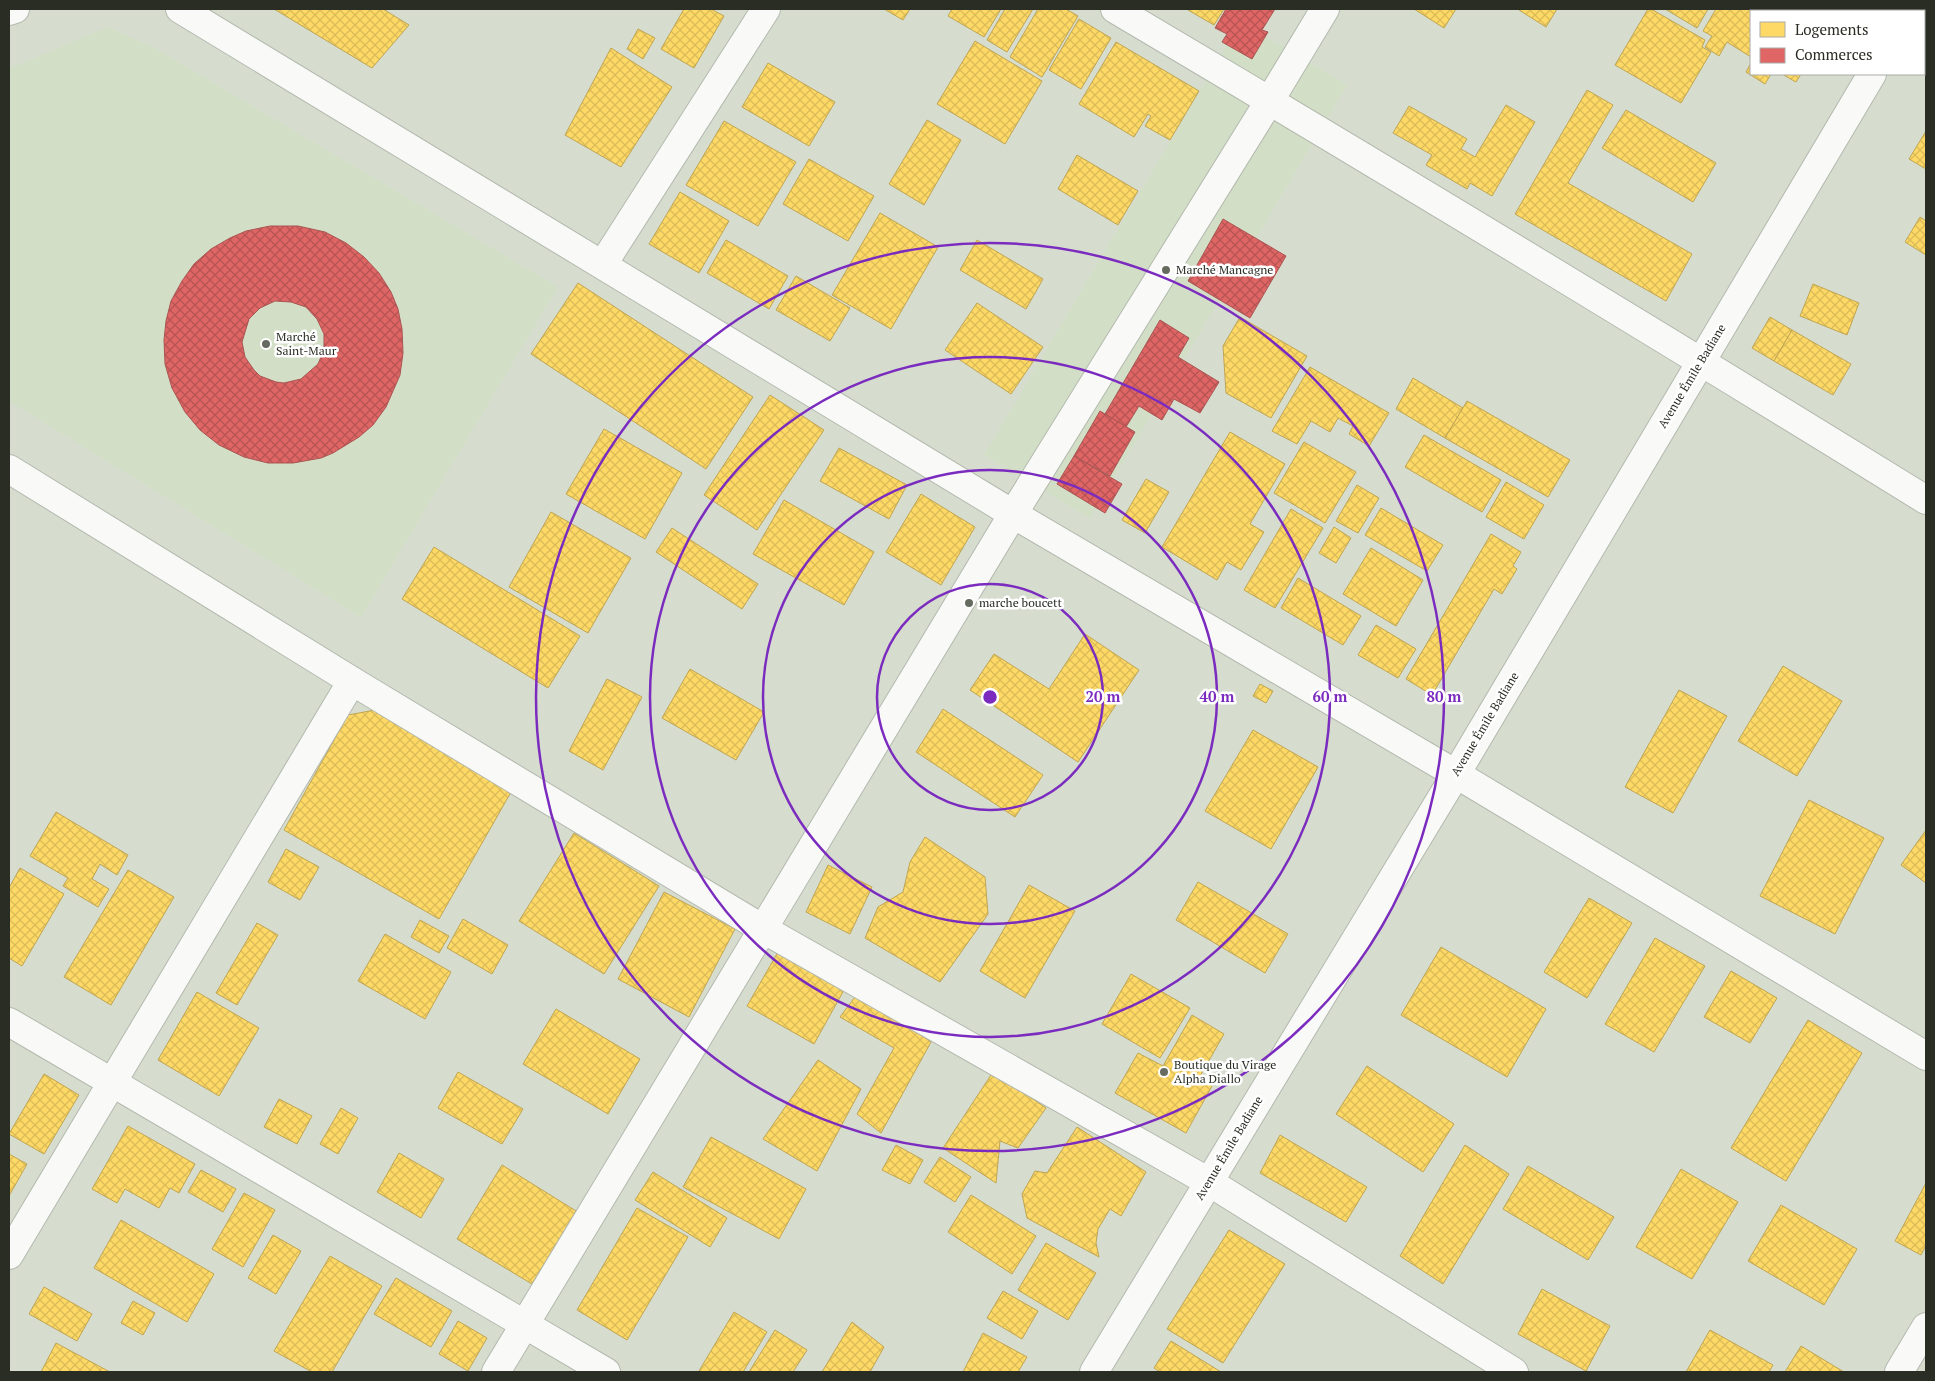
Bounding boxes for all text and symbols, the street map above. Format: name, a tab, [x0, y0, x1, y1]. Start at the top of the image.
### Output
legend	[1750, 10, 1925, 75]
text: Logements	[1795, 19, 1868, 39]
text: Commerces	[1795, 44, 1873, 64]
place label: Marché Mancagne	[1176, 262, 1273, 277]
marker: Marché Mancagne	[1160, 264, 1172, 276]
street label: Avenue Émile Badiane	[1655, 321, 1729, 430]
place label: Marché Saint-Maur	[276, 329, 337, 358]
marker: Marché Saint-Maur	[260, 338, 272, 350]
place label: marche boucett	[979, 595, 1063, 610]
marker: marche boucett	[963, 597, 975, 609]
street label: Avenue Émile Badiane	[1448, 669, 1522, 778]
text: 20 m	[1086, 686, 1121, 706]
text: 40 m	[1200, 686, 1235, 706]
text: 60 m	[1313, 686, 1348, 706]
text: 80 m	[1427, 686, 1462, 706]
centre of rings	[981, 688, 999, 706]
place label: Boutique du Virage Alpha Diallo	[1174, 1057, 1276, 1086]
marker: Boutique du Virage Alpha Diallo	[1158, 1066, 1170, 1078]
street label: Avenue Émile Badiane	[1192, 1093, 1266, 1202]

